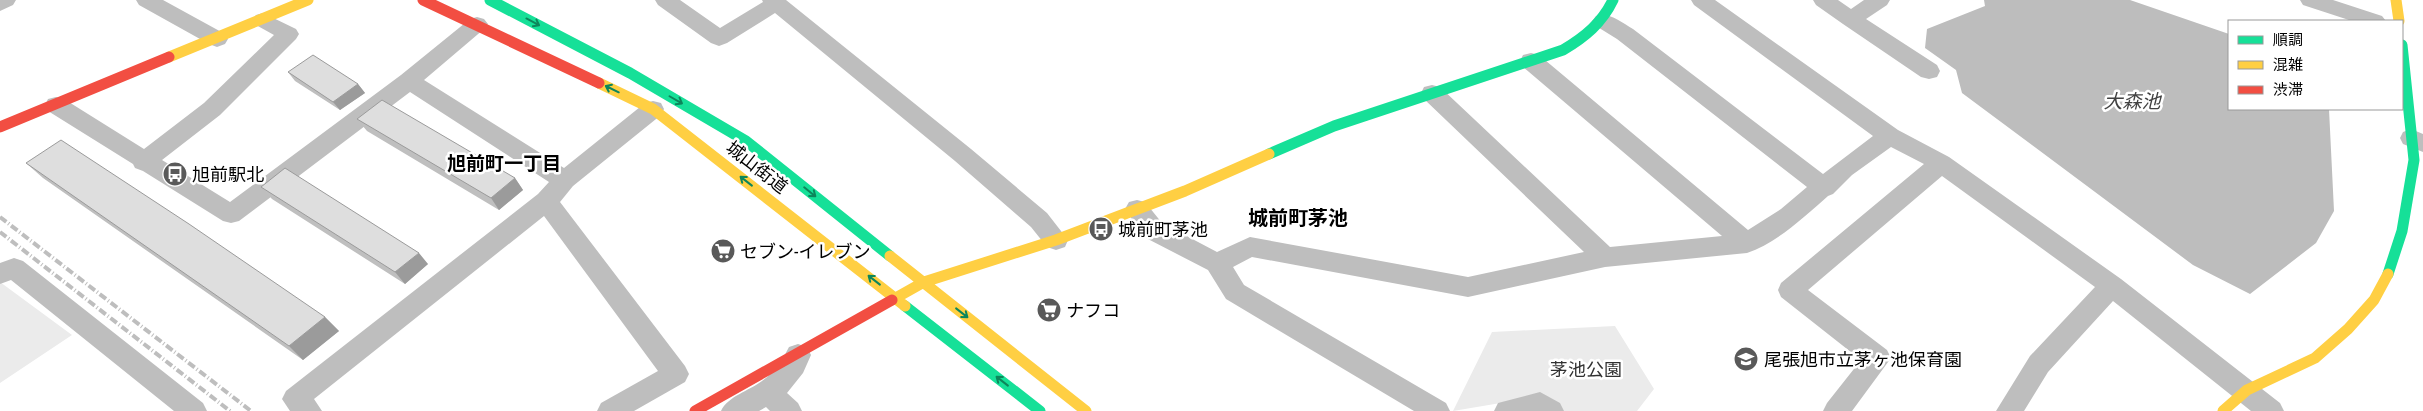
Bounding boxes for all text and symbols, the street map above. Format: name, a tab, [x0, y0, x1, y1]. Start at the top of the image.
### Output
one-way arrow	[526, 17, 541, 27]
legend	[2228, 20, 2403, 110]
text: 順調	[2273, 31, 2303, 49]
text: 混雑	[2273, 56, 2303, 74]
text: 渋滞	[2273, 81, 2303, 99]
one-way arrow	[605, 84, 620, 94]
water label: 大森池	[2103, 90, 2162, 113]
one-way arrow	[668, 96, 683, 105]
street label: 城山街道	[722, 137, 792, 197]
district label: 旭前町一丁目	[447, 152, 561, 175]
bus stop icon: 旭前駅北	[162, 161, 188, 187]
place label: 旭前駅北	[192, 164, 264, 185]
one-way arrow	[740, 175, 753, 186]
one-way arrow	[803, 186, 816, 197]
district label: 城前町茅池	[1248, 206, 1348, 230]
bus stop icon: 城前町茅池	[1088, 216, 1114, 242]
place label: 城前町茅池	[1118, 219, 1208, 240]
supermarket icon: セブン-イレブン	[710, 238, 736, 264]
place label: セブン-イレブン	[740, 241, 870, 262]
one-way arrow	[868, 275, 881, 286]
supermarket icon: ナフコ	[1036, 297, 1062, 323]
place label: ナフコ	[1066, 300, 1120, 321]
one-way arrow	[955, 307, 968, 318]
school or university icon: 尾張旭市立茅ヶ池保育園	[1733, 346, 1759, 372]
place label: 尾張旭市立茅ヶ池保育園	[1764, 349, 1962, 370]
park label: 茅池公園	[1550, 359, 1622, 380]
one-way arrow	[996, 375, 1009, 386]

